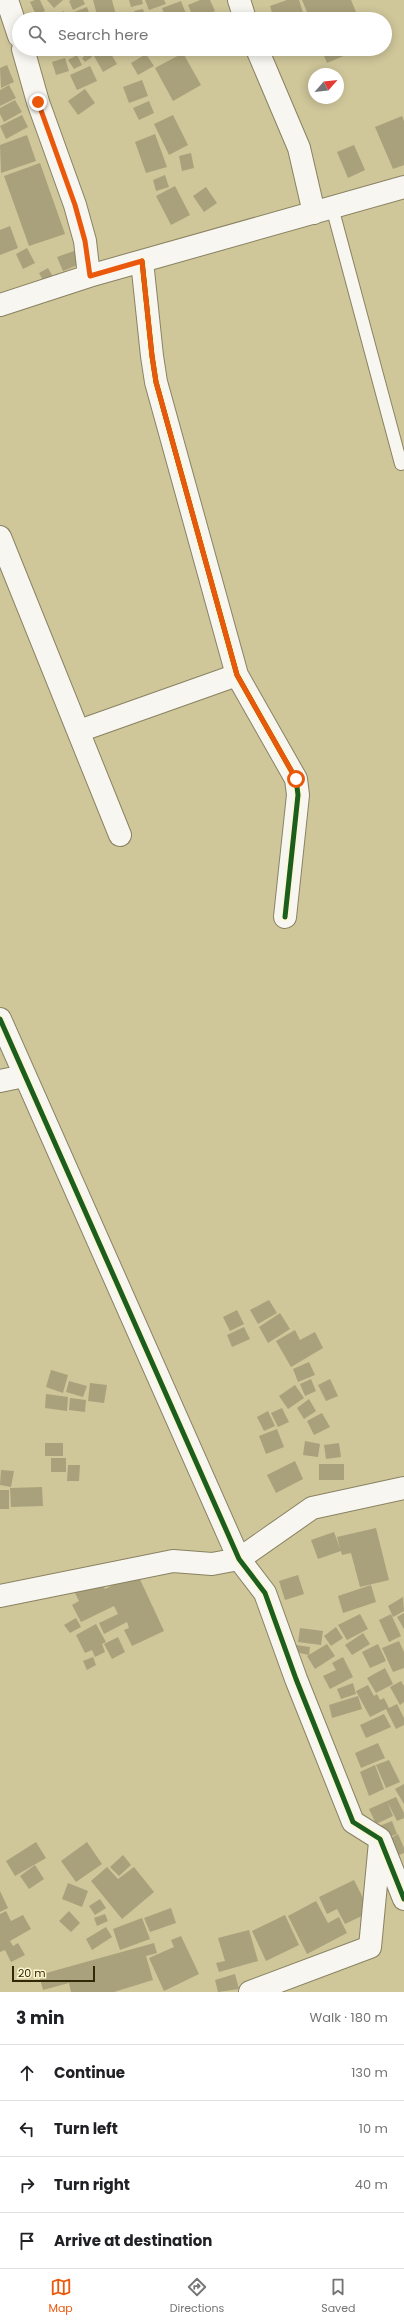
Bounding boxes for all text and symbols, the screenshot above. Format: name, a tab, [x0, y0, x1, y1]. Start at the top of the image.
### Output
search box	[12, 12, 392, 56]
icon: search	[26, 23, 48, 45]
text: Search here	[58, 24, 148, 45]
north arrow	[308, 68, 344, 104]
route end	[29, 93, 47, 111]
route start	[287, 770, 305, 788]
scale bar	[12, 1964, 95, 1983]
text: 20 m	[18, 1965, 46, 1981]
text: 3 min	[16, 2006, 64, 2030]
text: Walk · 180 m	[310, 2008, 388, 2027]
icon: ahead	[16, 2062, 38, 2084]
text: Continue	[54, 2062, 125, 2083]
text: 130 m	[351, 2063, 388, 2082]
icon: left	[16, 2118, 38, 2140]
text: Turn left	[54, 2118, 118, 2139]
text: 10 m	[359, 2119, 388, 2138]
icon: right	[16, 2174, 38, 2196]
text: Turn right	[54, 2174, 130, 2195]
text: 40 m	[355, 2175, 388, 2194]
icon: arrive	[16, 2230, 38, 2252]
text: Arrive at destination	[54, 2230, 212, 2251]
tab: Map	[48, 2276, 73, 2317]
tab: Directions	[170, 2276, 224, 2317]
tab: Saved	[321, 2276, 356, 2317]

